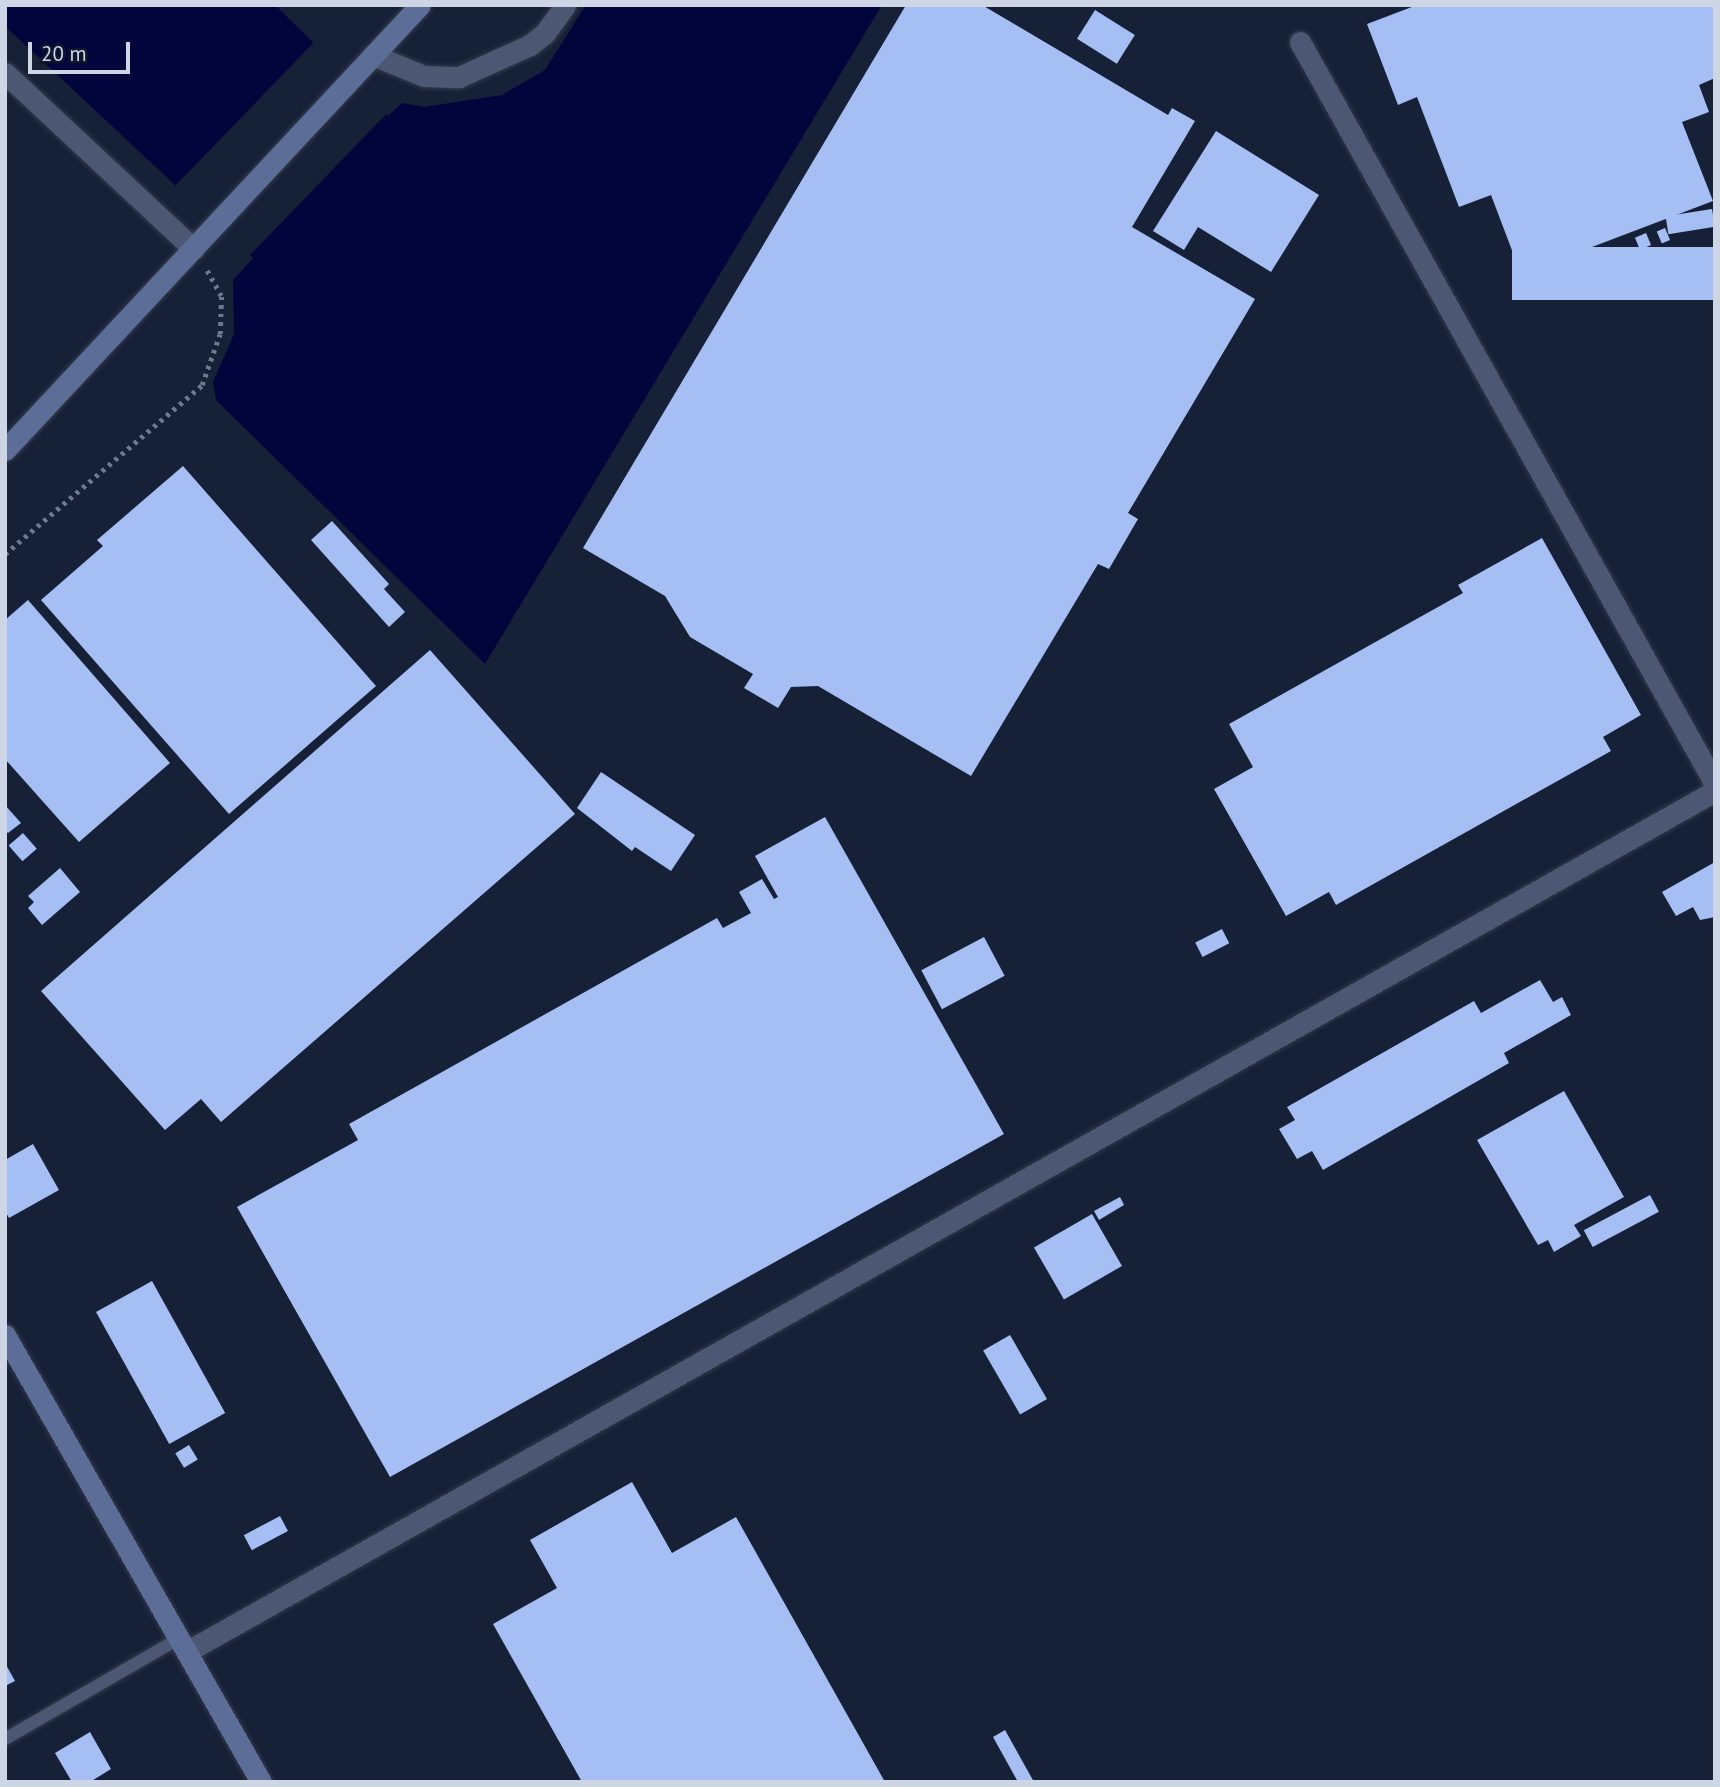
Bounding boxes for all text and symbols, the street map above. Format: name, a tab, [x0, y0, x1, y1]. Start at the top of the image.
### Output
scale bar	[32, 28, 133, 72]
text: 20 m	[41, 40, 87, 67]

